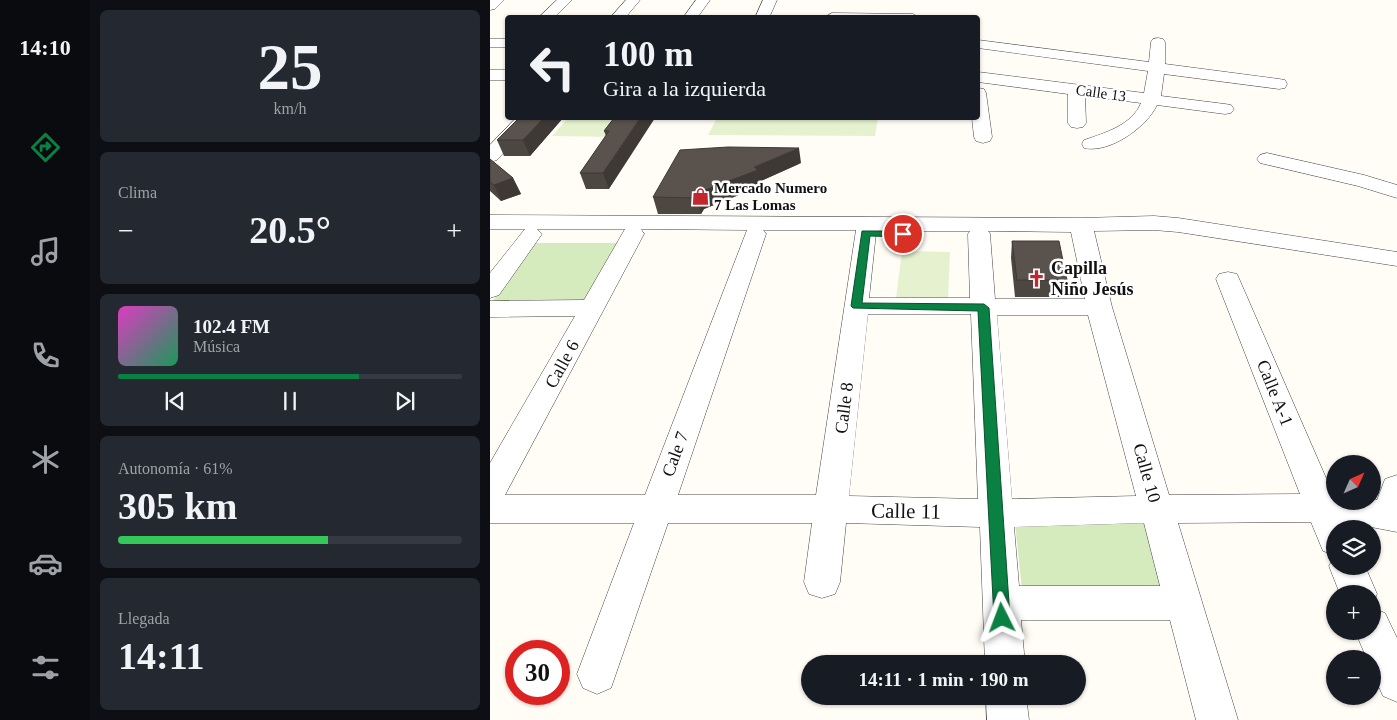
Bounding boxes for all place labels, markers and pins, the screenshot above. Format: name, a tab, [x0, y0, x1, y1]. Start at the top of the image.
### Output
place label: Mercado Numero 7 Las Lomas	[714, 180, 827, 213]
shop icon: Mercado Numero 7 Las Lomas	[690, 187, 710, 207]
pin	[882, 213, 924, 255]
place label: Capilla Niño Jesús	[1051, 258, 1134, 299]
church icon: Capilla Niño Jesús	[1027, 268, 1047, 288]

